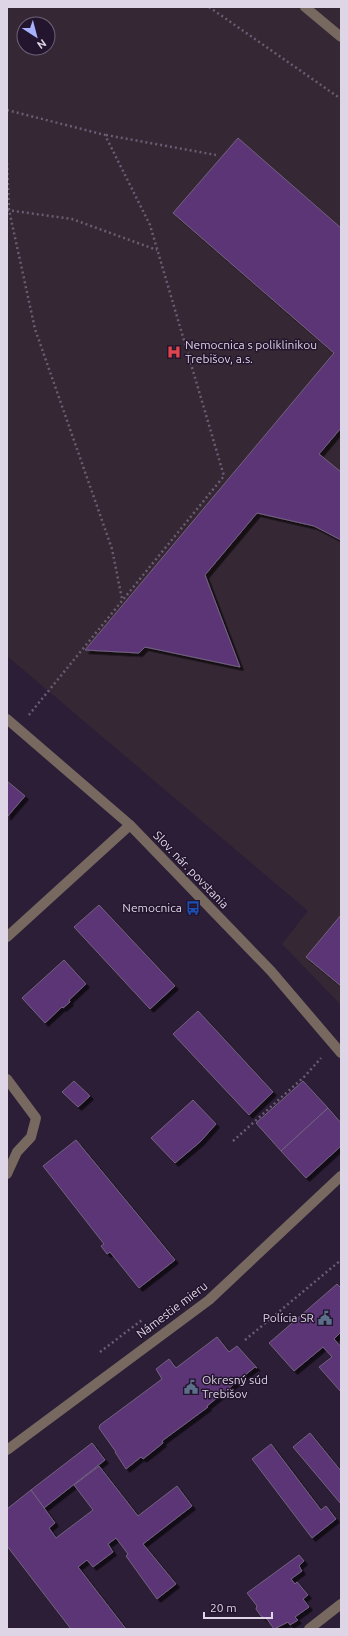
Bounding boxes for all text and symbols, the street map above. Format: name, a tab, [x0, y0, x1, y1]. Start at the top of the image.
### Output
north arrow	[16, 16, 56, 56]
text: N	[35, 37, 49, 51]
place label: Nemocnica s poliklinikou Trebišov, a.s.	[185, 338, 317, 365]
hospital icon: Nemocnica s poliklinikou Trebišov, a.s.	[166, 344, 182, 360]
street label: Slov. nár. povstania	[151, 828, 232, 911]
bus stop icon: Nemocnica	[185, 900, 201, 916]
place label: Nemocnica	[122, 901, 182, 914]
street label: Námestie mieru	[134, 1279, 210, 1340]
public building icon: Polícia SR	[317, 1310, 333, 1326]
place label: Polícia SR	[263, 1311, 315, 1324]
place label: Okresný súd Trebišov	[202, 1373, 268, 1400]
public building icon: Okresný súd Trebišov	[183, 1379, 199, 1395]
scale bar	[204, 1594, 272, 1620]
text: 20 m	[210, 1601, 237, 1614]

